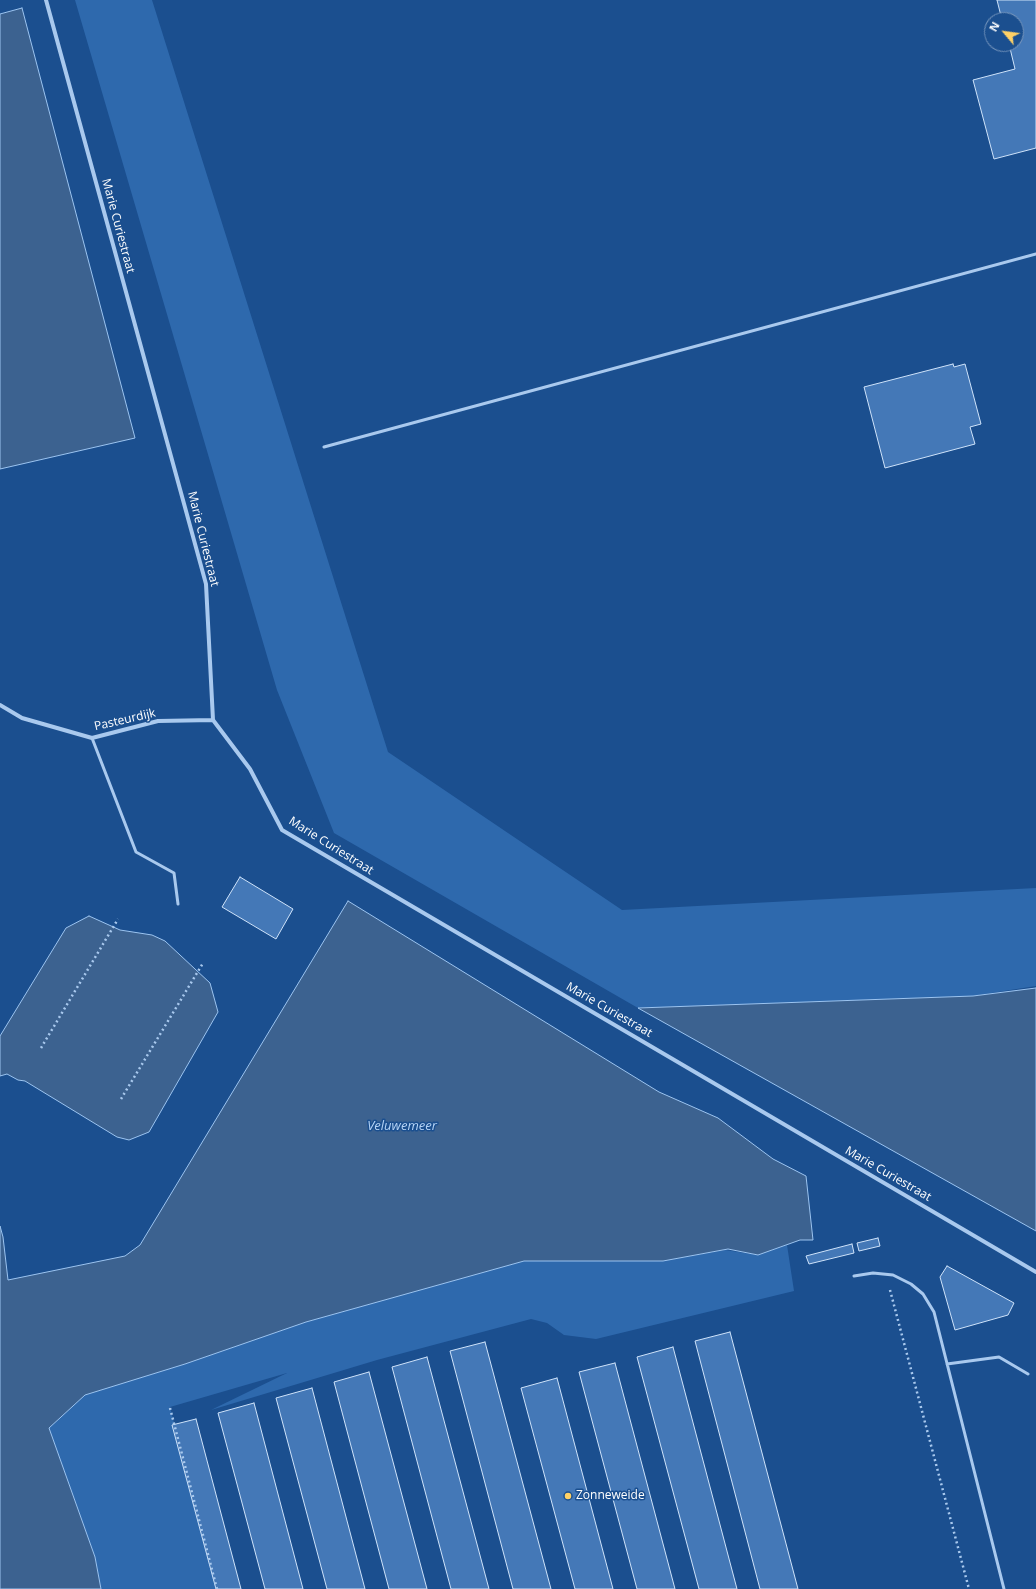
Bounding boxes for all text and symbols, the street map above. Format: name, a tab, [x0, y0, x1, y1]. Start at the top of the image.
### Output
north arrow	[984, 12, 1024, 52]
text: N	[985, 19, 1003, 34]
street label: Marie Curiestraat	[98, 177, 138, 275]
street label: Marie Curiestraat	[184, 490, 222, 588]
street label: Pasteurdijk	[93, 706, 157, 734]
street label: Marie Curiestraat	[286, 814, 376, 878]
street label: Marie Curiestraat	[563, 979, 655, 1041]
water label: Veluwemeer	[367, 1118, 437, 1134]
street label: Marie Curiestraat	[842, 1143, 934, 1205]
place label: Zonneweide	[576, 1489, 645, 1503]
marker: Zonneweide	[563, 1491, 573, 1501]

